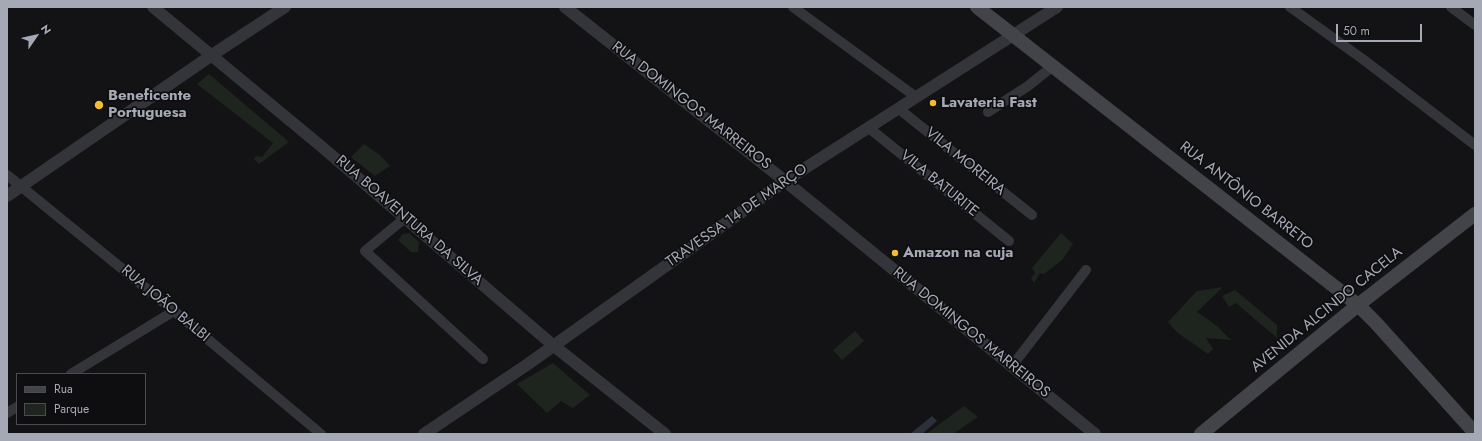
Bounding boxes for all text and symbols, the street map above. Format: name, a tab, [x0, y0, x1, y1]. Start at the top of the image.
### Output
north arrow	[16, 16, 56, 56]
scale bar	[1338, 16, 1424, 42]
text: N	[37, 21, 55, 37]
text: 50 m	[1343, 22, 1370, 40]
street label: RUA DOMINGOS MARREIROS	[608, 38, 774, 174]
place label: Beneficente Portuguesa	[108, 87, 191, 122]
place label: Lavateria Fast	[941, 94, 1037, 112]
marker: Lavateria Fast	[928, 98, 938, 108]
marker: Beneficente Portuguesa	[93, 99, 105, 111]
street label: VILA MOREIRA	[921, 124, 1009, 200]
street label: RUA ANTÔNIO BARRETO	[1176, 138, 1316, 254]
street label: VILA BATURITE	[896, 147, 982, 221]
street label: RUA BOAVENTURA DA SILVA	[332, 152, 486, 290]
street label: TRAVESSA 14 DE MARÇO	[663, 160, 811, 272]
street label: AVENIDA ALCINDO CACELA	[1248, 243, 1406, 377]
place label: Amazon na cuja	[903, 244, 1013, 262]
marker: Amazon na cuja	[890, 248, 900, 258]
street label: RUA JOÃO BALBI	[117, 262, 213, 346]
street label: RUA DOMINGOS MARREIROS	[889, 264, 1053, 402]
legend	[16, 373, 146, 425]
text: Rua	[54, 380, 73, 398]
text: Parque	[54, 400, 89, 418]

